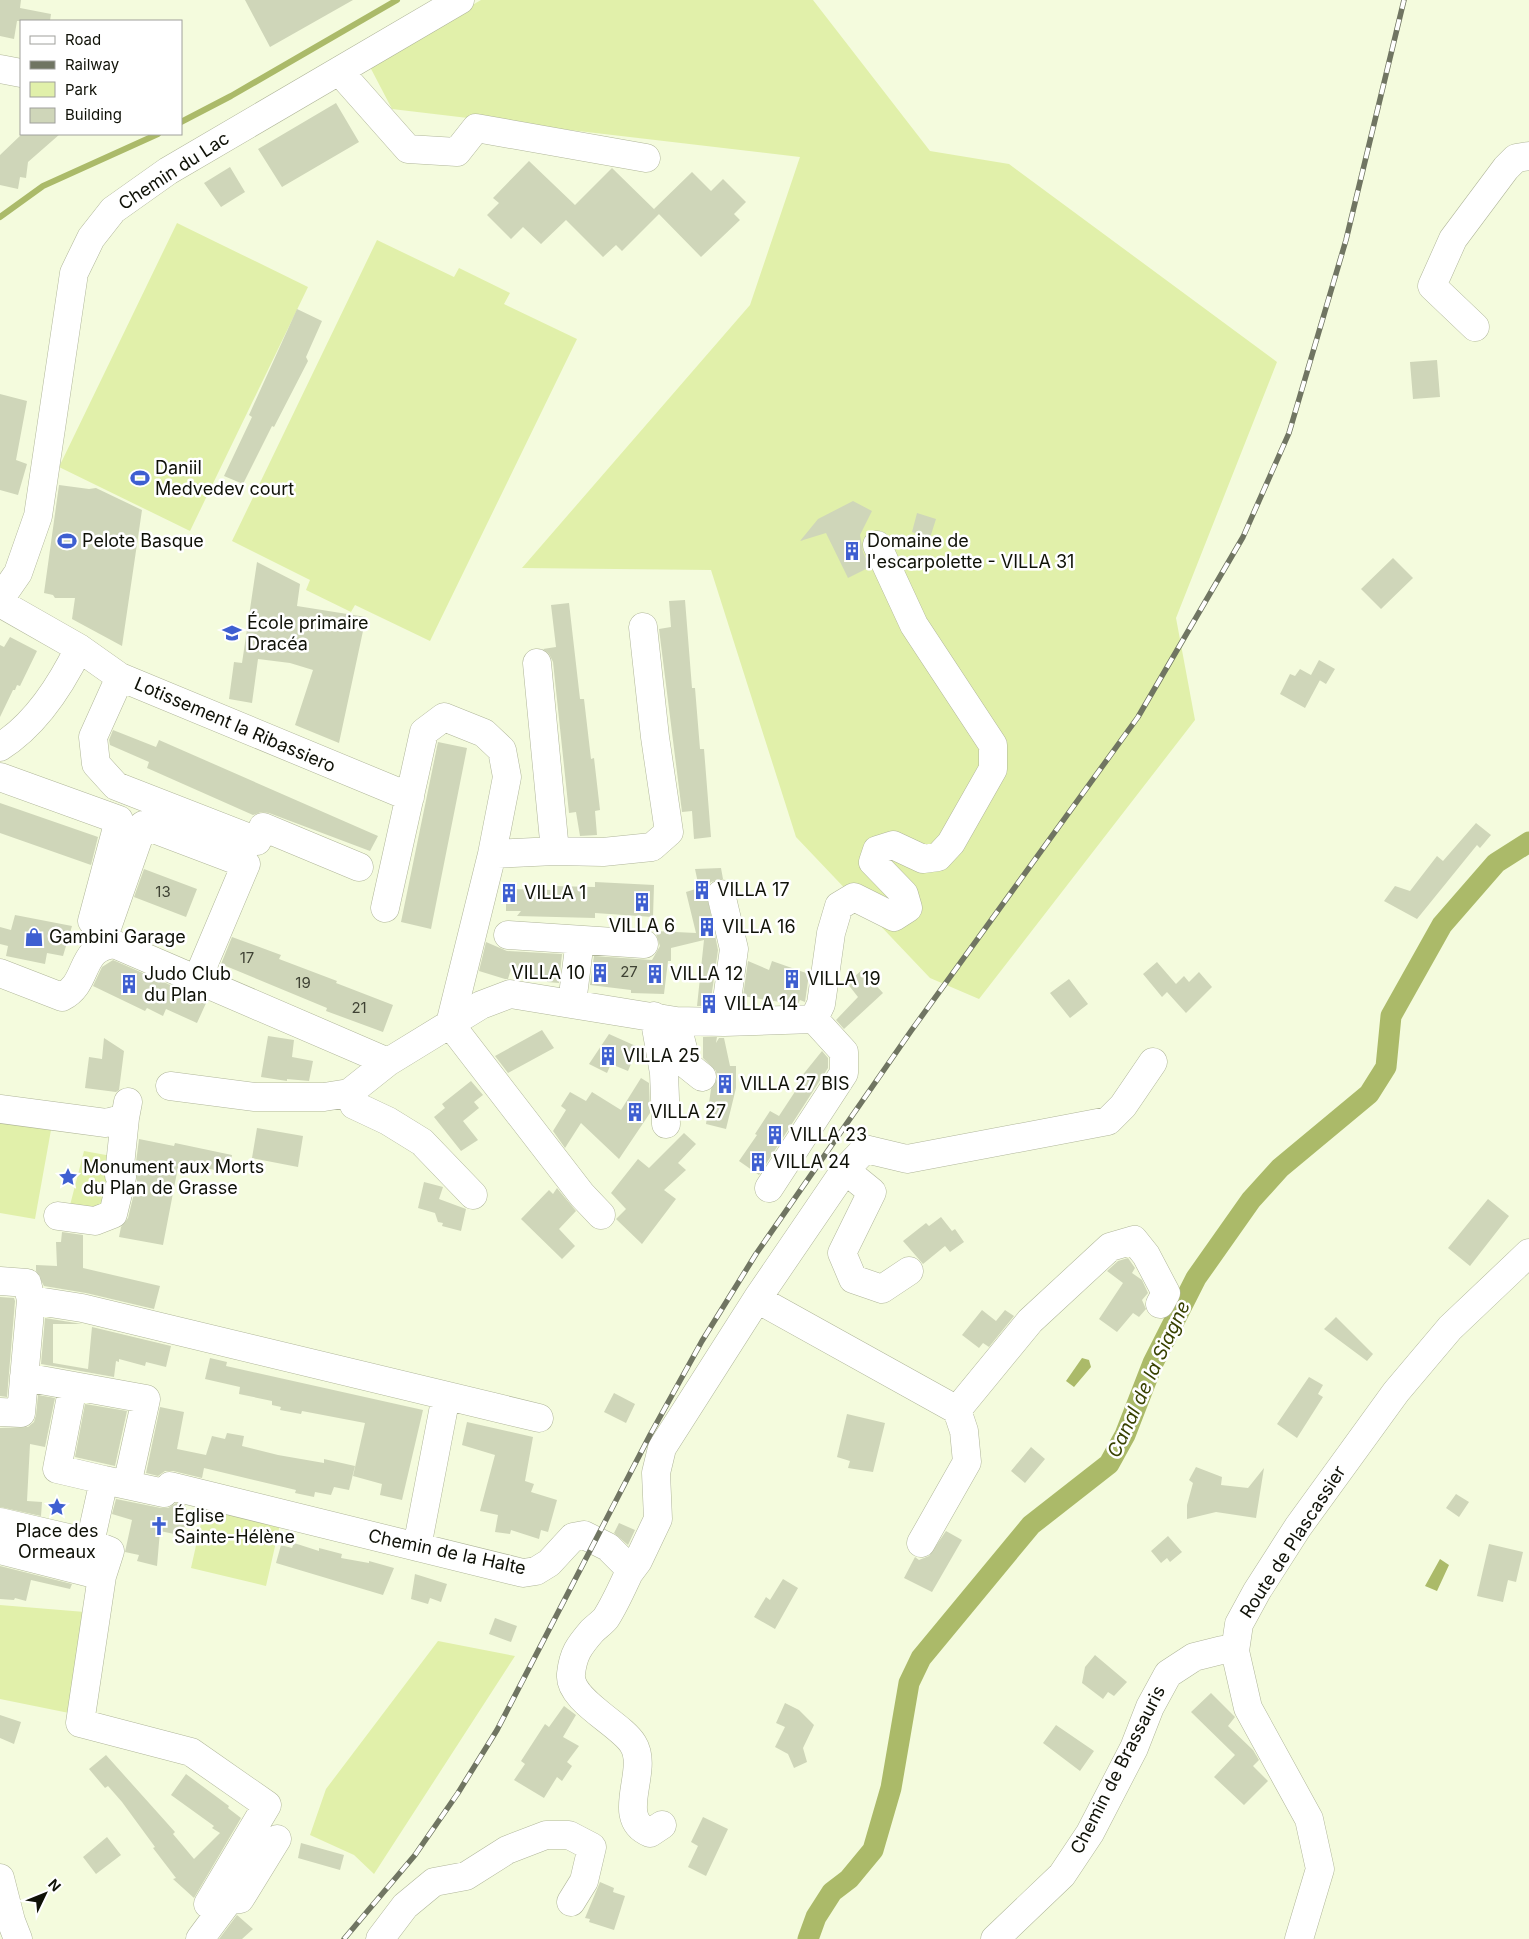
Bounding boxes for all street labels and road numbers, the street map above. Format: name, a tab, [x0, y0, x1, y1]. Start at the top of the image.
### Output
street label: Chemin du Lac	[115, 127, 233, 214]
street label: Lotissement la Ribassiero	[131, 673, 339, 776]
street label: Route de Plascassier	[1235, 1461, 1350, 1622]
street label: Chemin de la Halte	[366, 1525, 528, 1578]
street label: Chemin de Brassauris	[1066, 1682, 1169, 1857]

